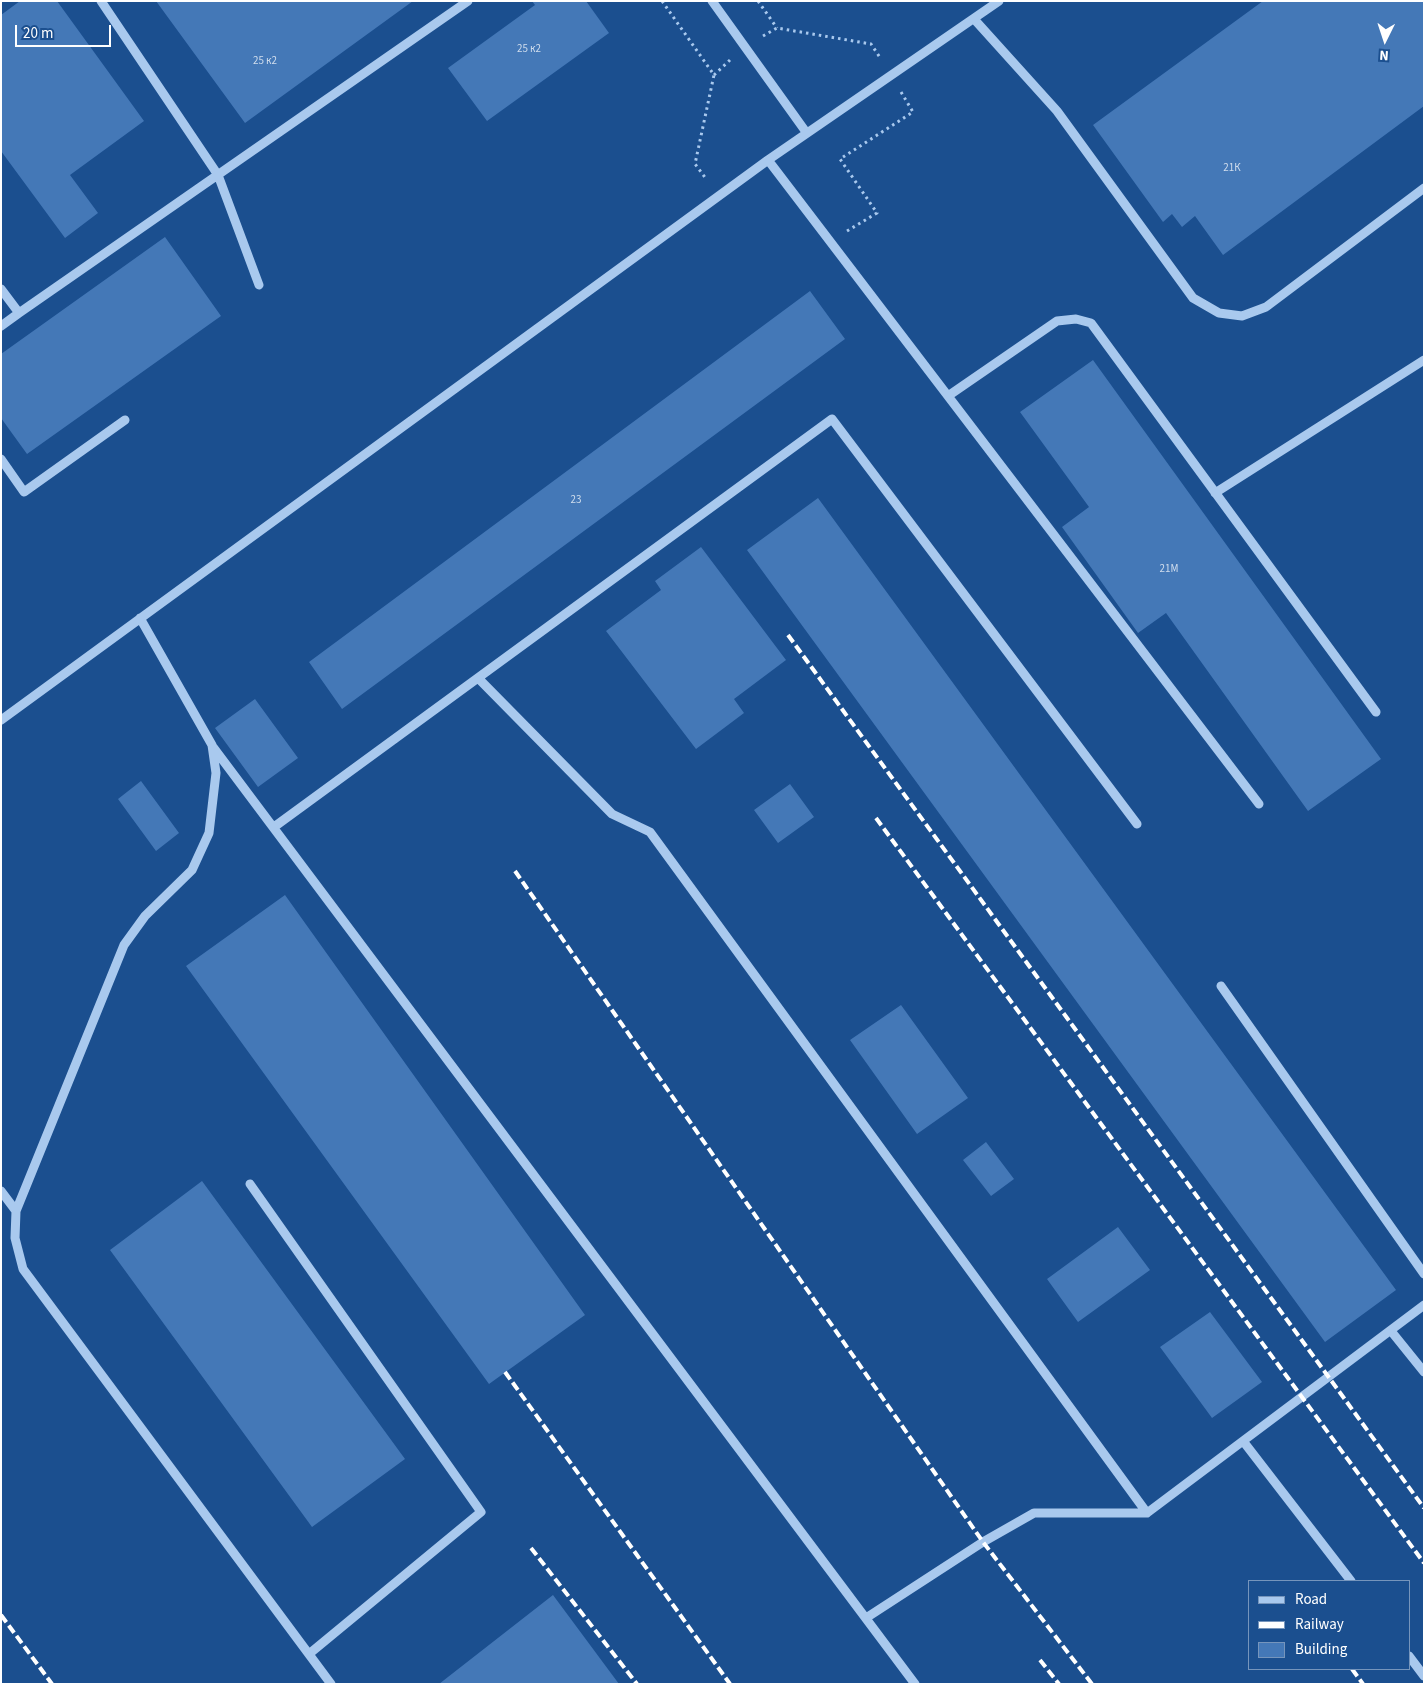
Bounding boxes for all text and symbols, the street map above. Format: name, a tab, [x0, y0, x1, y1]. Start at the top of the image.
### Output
scale bar	[18, 15, 114, 47]
north arrow	[1360, 15, 1410, 65]
text: 20 m	[23, 23, 53, 44]
house number: 25 к2	[517, 43, 541, 57]
text: N	[1379, 45, 1389, 65]
house number: 25 к2	[253, 55, 277, 69]
house number: 21К	[1223, 162, 1241, 176]
house number: 23	[571, 494, 581, 508]
house number: 21М	[1160, 563, 1178, 577]
legend	[1248, 1580, 1410, 1670]
text: Road	[1295, 1589, 1327, 1610]
text: Railway	[1295, 1614, 1344, 1635]
text: Building	[1295, 1639, 1347, 1660]

